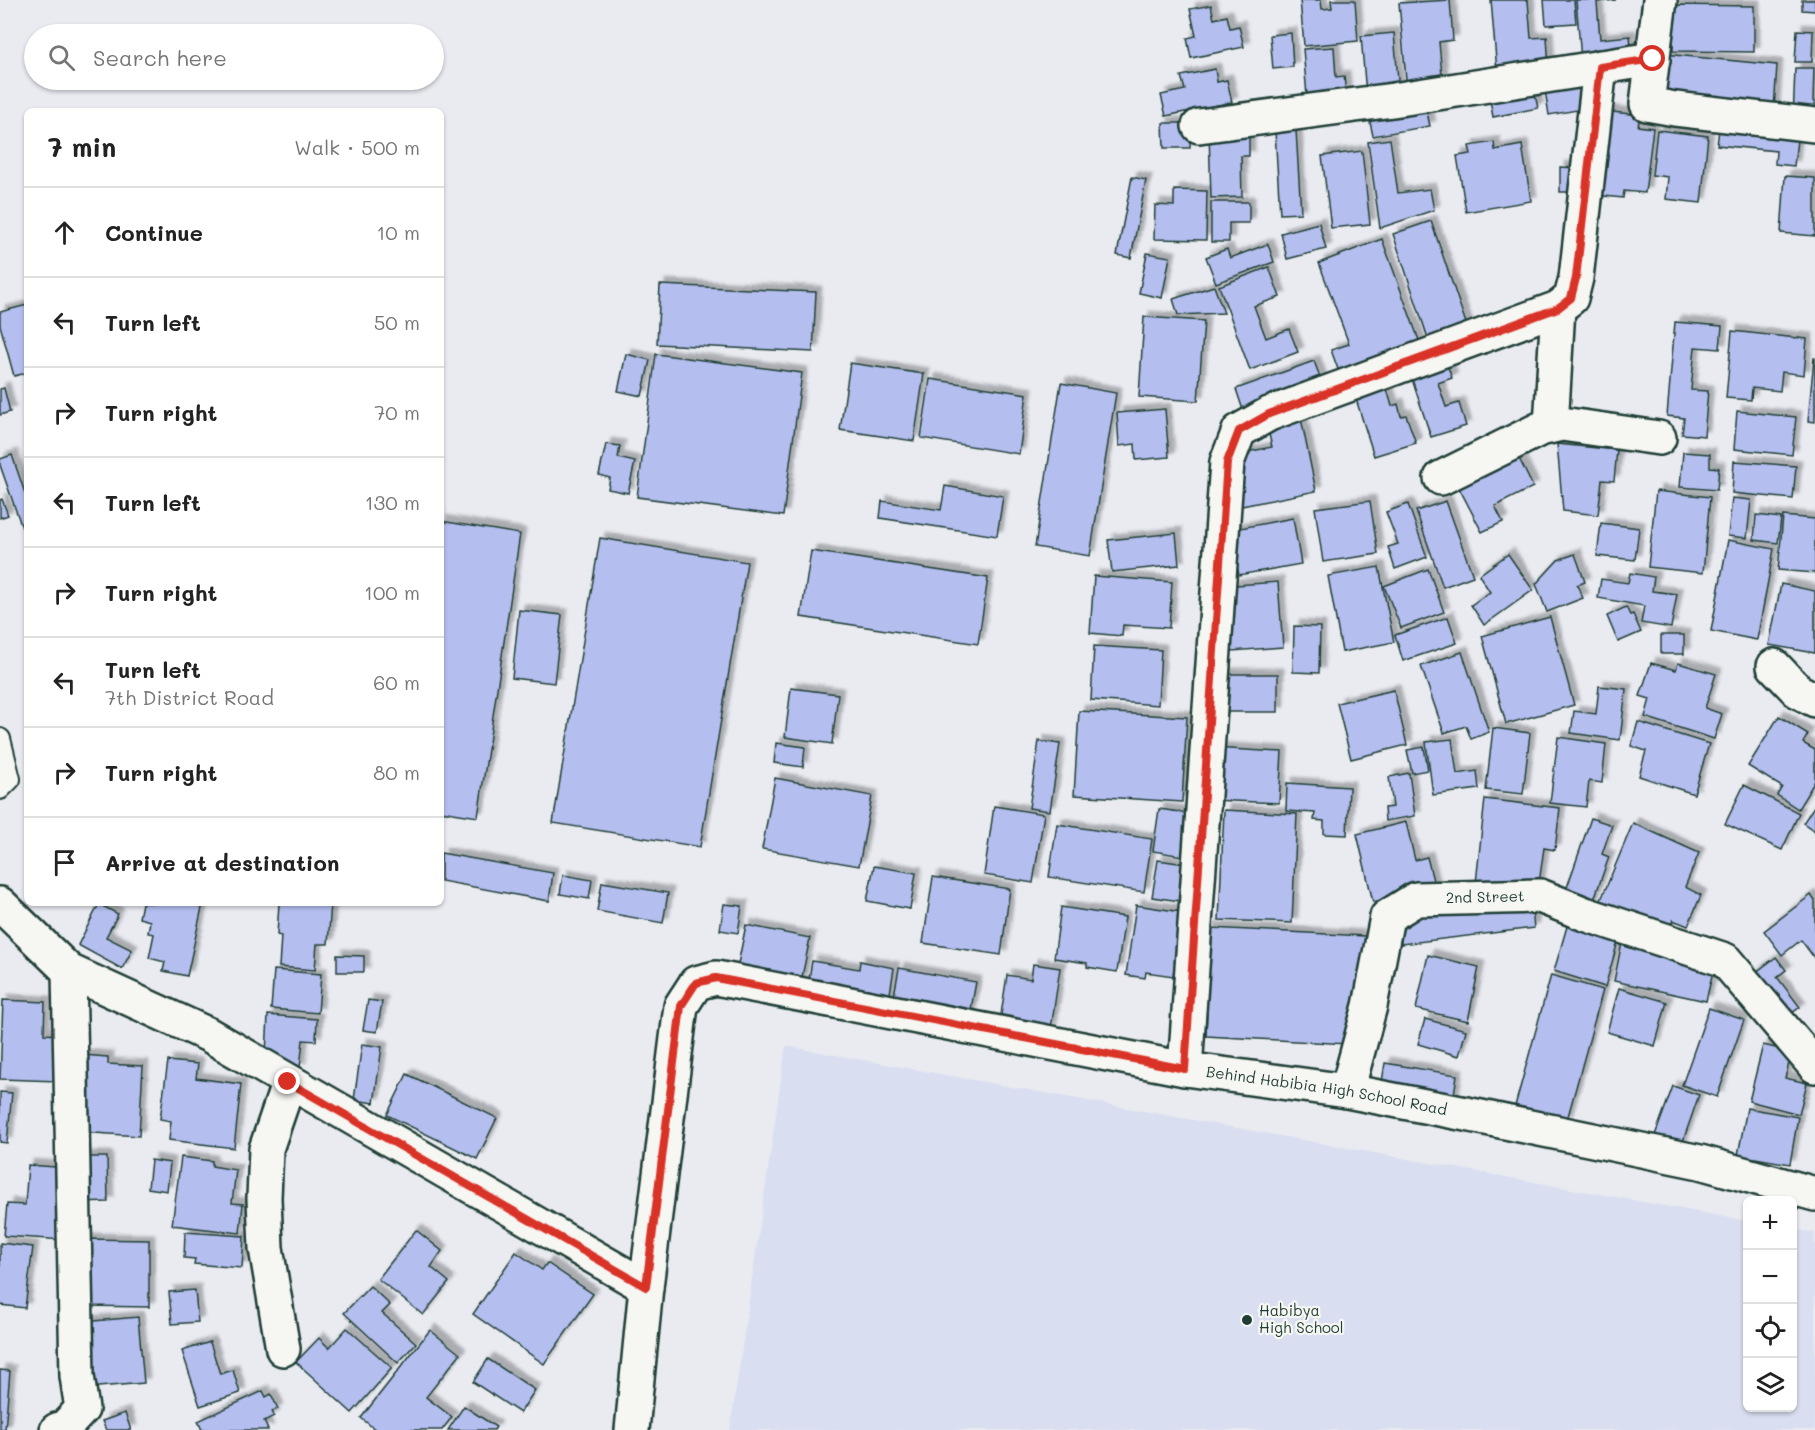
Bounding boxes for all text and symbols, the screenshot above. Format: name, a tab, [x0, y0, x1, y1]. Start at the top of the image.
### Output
search box	[24, 24, 444, 90]
icon: search	[45, 41, 78, 74]
text: Search here	[93, 43, 227, 72]
route start	[1639, 45, 1665, 71]
text: 7 min	[48, 130, 116, 164]
text: Walk · 500 m	[294, 134, 420, 160]
icon: ahead	[48, 216, 81, 249]
text: Continue	[105, 218, 203, 247]
text: 10 m	[376, 219, 420, 245]
icon: left	[48, 306, 81, 339]
text: Turn left	[105, 308, 201, 337]
text: 50 m	[374, 309, 420, 335]
icon: right	[48, 396, 81, 429]
text: Turn right	[105, 398, 217, 427]
text: 70 m	[374, 399, 420, 425]
icon: left	[48, 486, 81, 519]
text: Turn left	[105, 488, 201, 517]
text: 130 m	[365, 489, 420, 515]
icon: right	[48, 576, 81, 609]
text: Turn right	[105, 578, 217, 607]
text: 100 m	[364, 579, 420, 605]
text: Turn left	[105, 655, 201, 684]
icon: left	[48, 666, 81, 699]
text: 60 m	[373, 669, 420, 695]
text: 7th District Road	[105, 684, 274, 710]
icon: right	[48, 756, 81, 789]
text: Turn right	[105, 758, 217, 787]
text: 80 m	[373, 759, 420, 785]
icon: arrive	[48, 846, 81, 879]
text: Arrive at destination	[105, 848, 340, 877]
street label: 2nd Street	[1446, 885, 1525, 907]
street label: Behind Habibia High School Road	[1205, 1061, 1449, 1119]
route end	[274, 1068, 300, 1094]
map controls	[1743, 1196, 1797, 1412]
button: +	[1743, 1196, 1797, 1250]
button: −	[1743, 1250, 1797, 1304]
place label: Habibya High School	[1259, 1300, 1344, 1337]
button: locate	[1743, 1304, 1797, 1358]
marker: Habibya High School	[1240, 1313, 1254, 1327]
button: layers	[1743, 1358, 1797, 1412]

